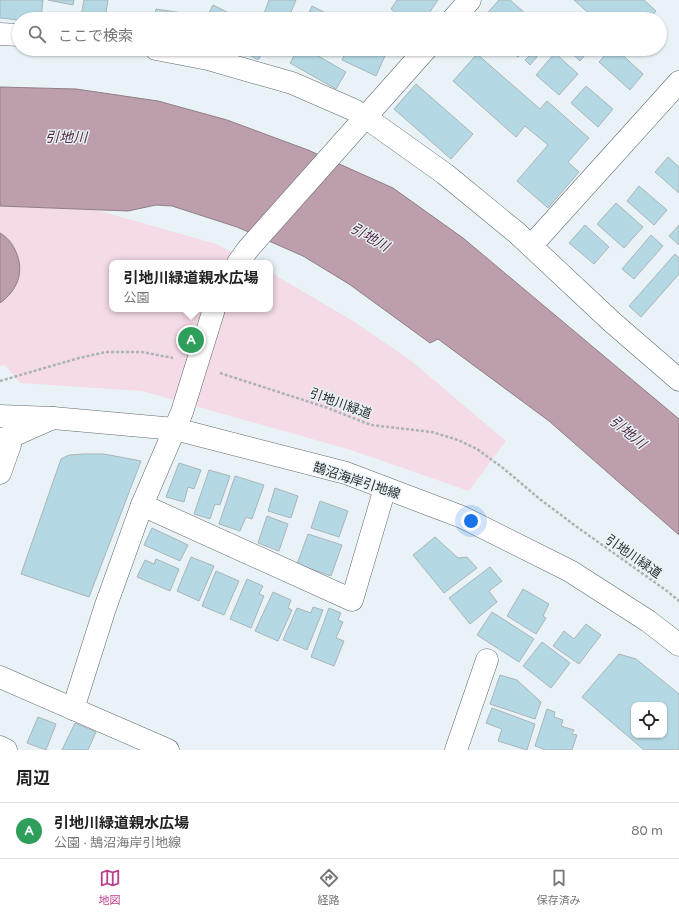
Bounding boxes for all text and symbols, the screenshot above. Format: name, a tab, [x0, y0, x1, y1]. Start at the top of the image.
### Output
search box	[12, 12, 667, 56]
icon: search	[26, 23, 48, 45]
text: ここで検索	[58, 27, 133, 45]
water label: 引地川	[45, 129, 89, 146]
water label: 引地川	[347, 220, 394, 256]
popup	[109, 260, 273, 312]
text: 引地川緑道親水広場	[123, 269, 259, 287]
text: 公園	[123, 290, 150, 306]
pin: A	[178, 325, 204, 355]
street label: 引地川緑道	[307, 385, 374, 423]
water label: 引地川	[606, 412, 651, 454]
street label: 鵠沼海岸引地線	[311, 459, 402, 503]
your location	[461, 511, 481, 531]
street label: 引地川緑道	[602, 532, 665, 582]
map controls	[631, 702, 667, 738]
button: locate	[631, 702, 667, 738]
text: 周辺	[16, 768, 50, 789]
text: 引地川緑道親水広場	[54, 814, 189, 832]
text: A	[24, 823, 34, 839]
text: 80 m	[631, 823, 663, 839]
text: 公園 · 鵠沼海岸引地線	[54, 835, 181, 851]
tab: 地図	[99, 867, 121, 907]
tab: 経路	[318, 867, 340, 907]
tab: 保存済み	[537, 867, 581, 907]

